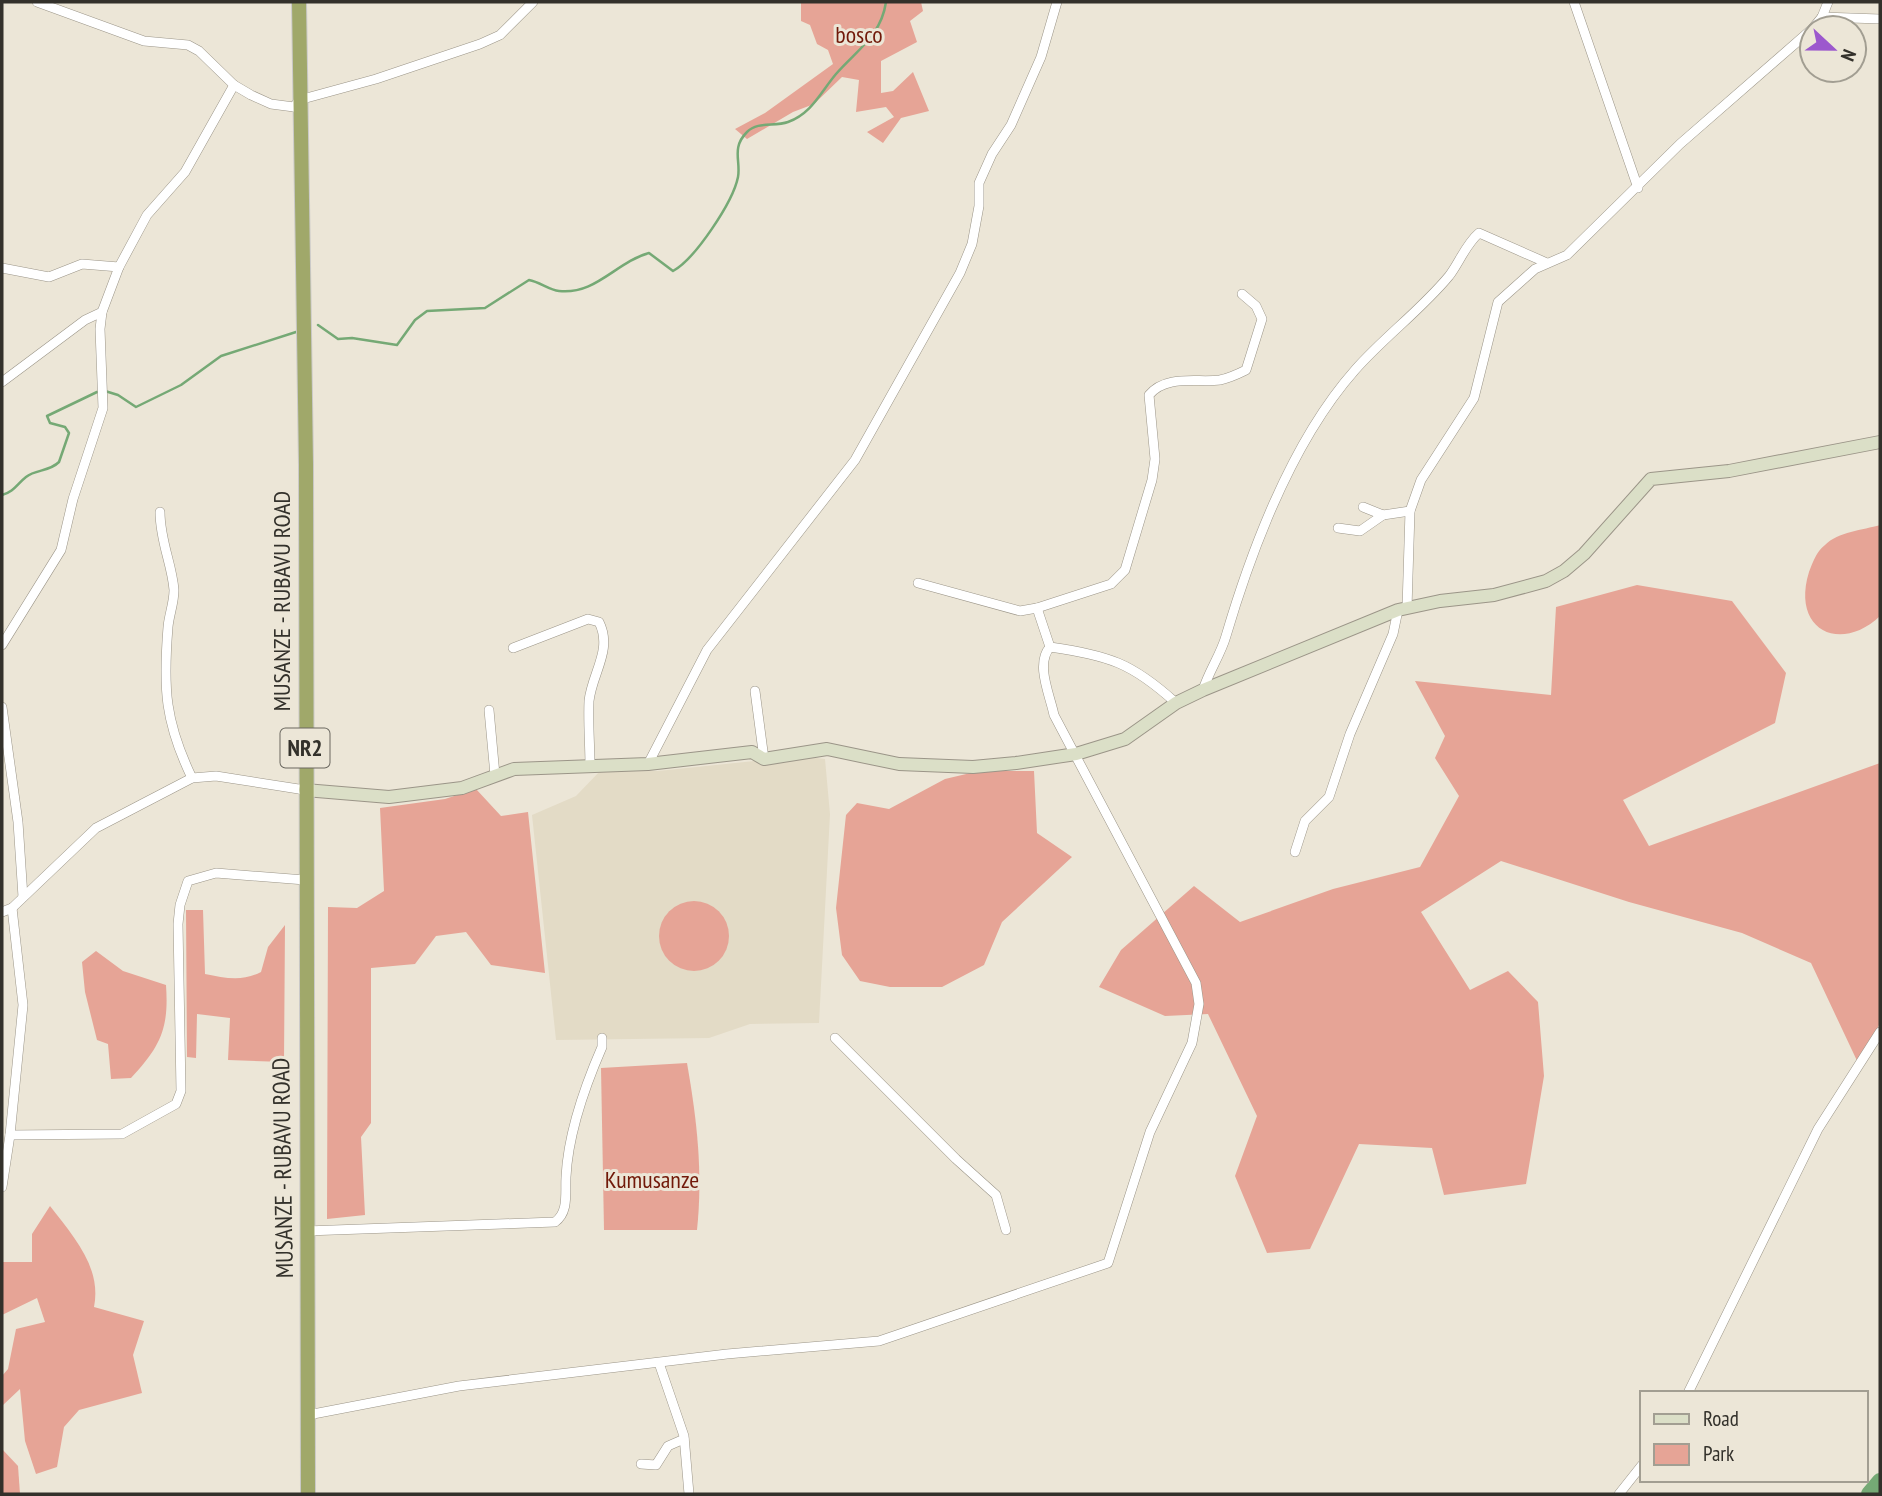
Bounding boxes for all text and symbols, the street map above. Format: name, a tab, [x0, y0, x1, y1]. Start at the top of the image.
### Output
north arrow	[1798, 14, 1868, 84]
park label: bosco	[835, 19, 883, 50]
text: N	[1836, 46, 1862, 65]
street label: MUSANZE - RUBAVU ROAD	[266, 491, 297, 711]
road number: NR2	[280, 728, 330, 768]
street label: MUSANZE - RUBAVU ROAD	[265, 1058, 300, 1278]
park label: Kumusanze	[605, 1164, 699, 1195]
legend	[1640, 1391, 1868, 1482]
text: Road	[1703, 1405, 1739, 1432]
text: Park	[1703, 1440, 1734, 1467]

